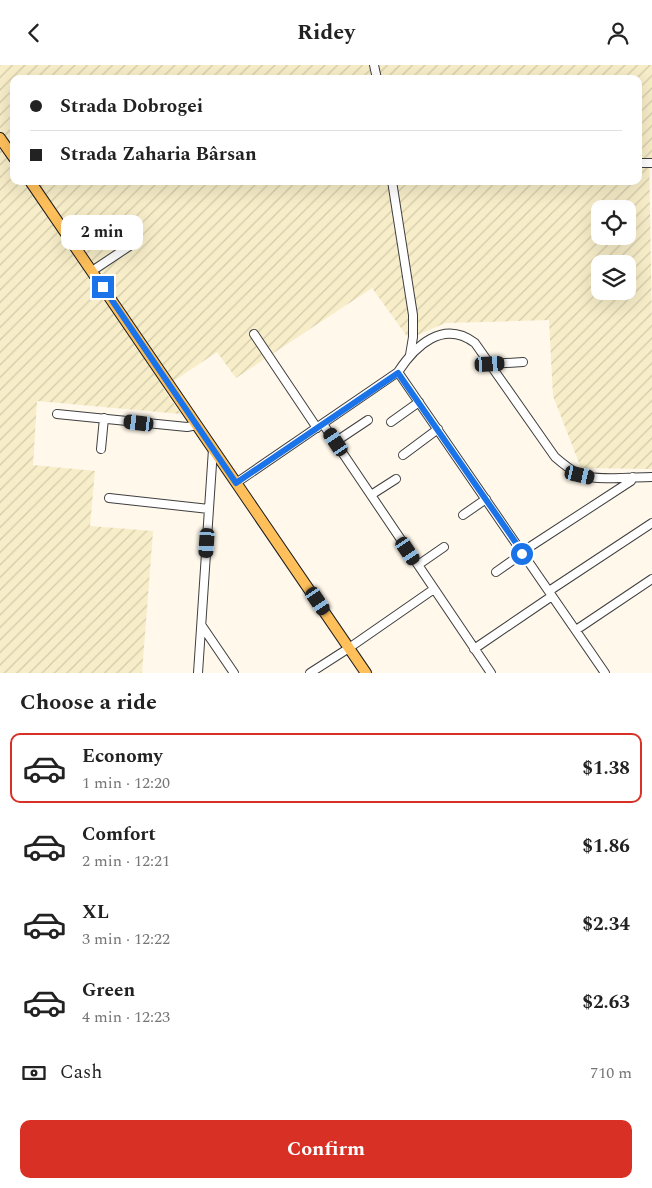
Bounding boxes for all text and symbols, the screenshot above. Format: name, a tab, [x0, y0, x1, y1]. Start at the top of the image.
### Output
text: Ridey	[297, 16, 355, 49]
icon: back	[20, 19, 48, 47]
icon: person	[604, 19, 632, 47]
text: Strada Dobrogei	[60, 92, 203, 121]
text: Strada Zaharia Bârsan	[60, 140, 257, 169]
map controls	[591, 200, 636, 300]
button: locate	[591, 200, 636, 245]
callout: 2 min	[62, 215, 144, 249]
text: 2 min	[81, 220, 123, 244]
button: layers	[591, 255, 636, 300]
route end	[92, 276, 114, 298]
car	[474, 356, 505, 372]
car	[123, 414, 154, 432]
car	[321, 425, 350, 459]
car	[563, 464, 596, 486]
car	[198, 528, 215, 558]
car	[393, 534, 422, 568]
route start	[511, 543, 533, 565]
car	[303, 584, 332, 618]
text: Choose a ride	[20, 686, 157, 719]
text: Economy	[82, 742, 163, 771]
icon: car	[22, 746, 67, 791]
text: $1.38	[582, 754, 630, 783]
text: 1 min · 12:20	[82, 771, 170, 795]
text: Comfort	[82, 820, 156, 849]
icon: car	[22, 824, 67, 869]
text: $1.86	[582, 832, 630, 861]
text: 2 min · 12:21	[82, 849, 170, 873]
text: XL	[82, 898, 109, 927]
icon: car	[22, 902, 67, 947]
text: $2.34	[582, 910, 630, 939]
text: 3 min · 12:22	[82, 927, 170, 951]
text: Green	[82, 976, 135, 1005]
icon: car	[22, 980, 67, 1025]
text: $2.63	[582, 988, 630, 1017]
text: 4 min · 12:23	[82, 1005, 170, 1029]
text: Cash	[60, 1058, 102, 1087]
icon: cash	[20, 1059, 48, 1087]
text: 710 m	[590, 1061, 632, 1085]
button: Confirm	[20, 1120, 632, 1178]

